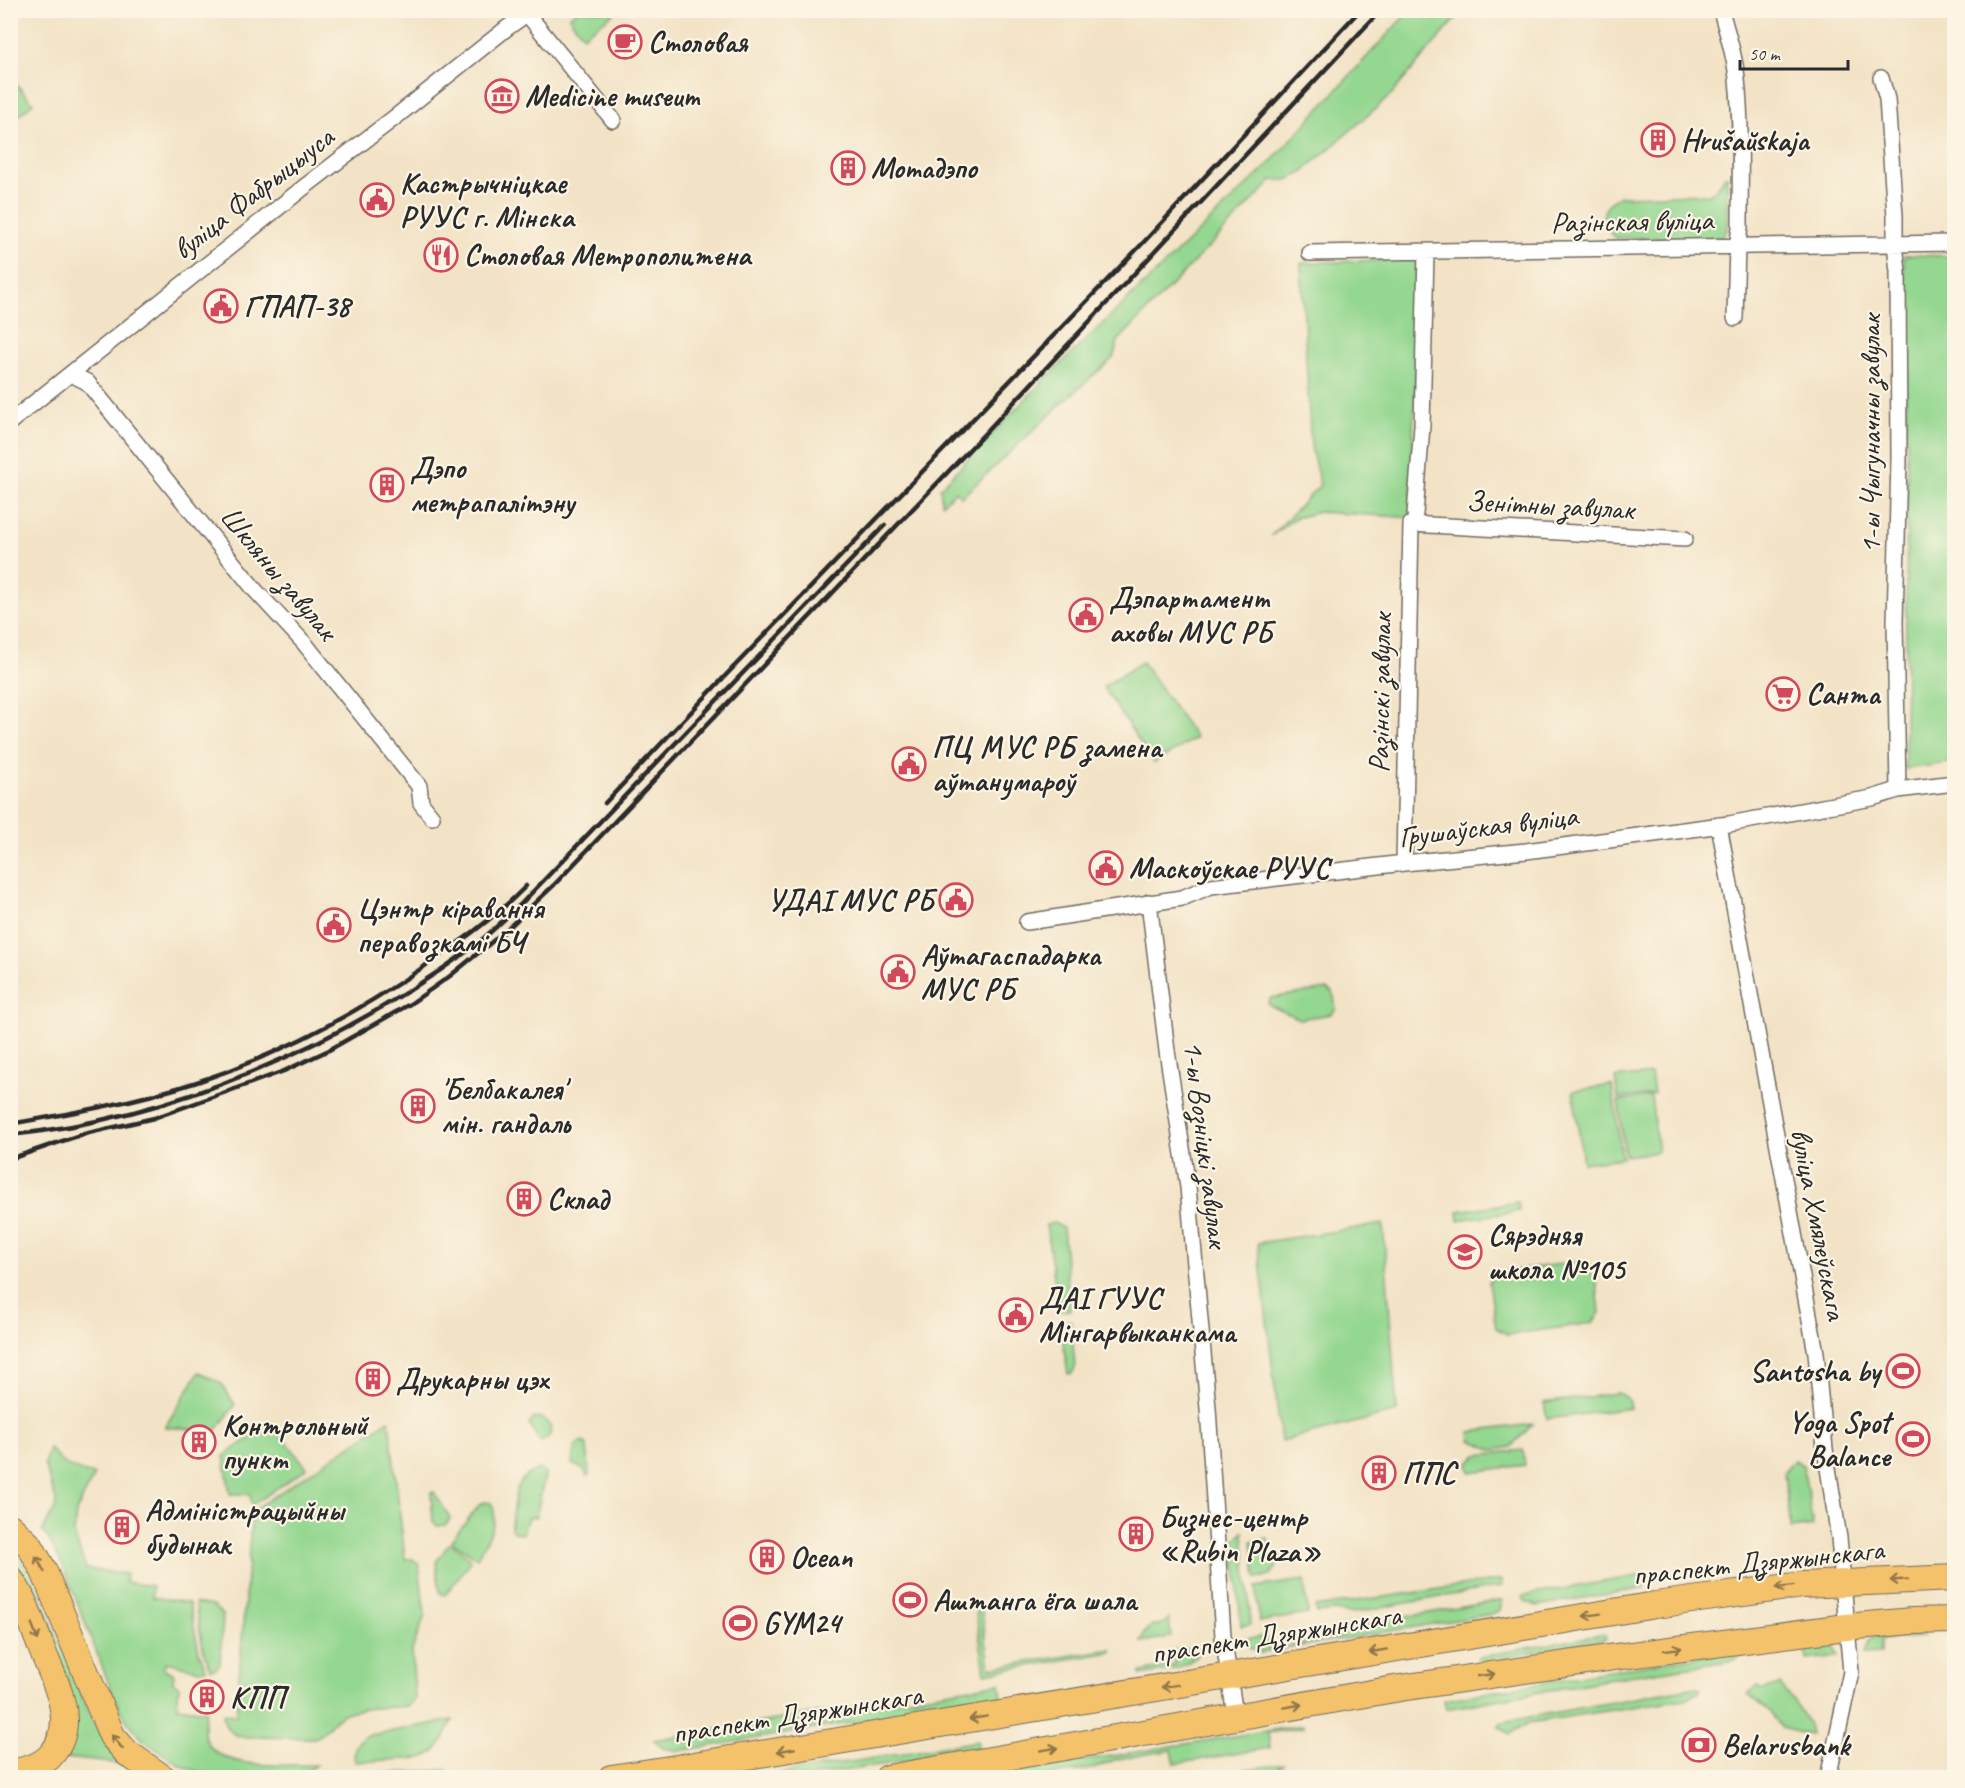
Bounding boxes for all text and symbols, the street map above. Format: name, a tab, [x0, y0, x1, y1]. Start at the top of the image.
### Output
place label: Столовая	[648, 23, 749, 61]
cafe icon: Столовая	[607, 24, 643, 60]
scale bar	[1740, 33, 1848, 71]
text: 50 m	[1749, 43, 1782, 65]
place label: Medicine museum	[525, 77, 701, 115]
museum icon: Medicine museum	[484, 78, 520, 114]
street label: вуліца Фабрыцыуса	[165, 117, 343, 268]
place label: Hrušaŭskaja	[1681, 121, 1811, 159]
building icon: Hrušaŭskaja	[1640, 122, 1676, 158]
place label: Мотадэпо	[871, 149, 979, 187]
building icon: Мотадэпо	[830, 150, 866, 186]
place label: Кастрычніцкае РУУС г. Мінска	[400, 164, 576, 236]
public building icon: Кастрычніцкае РУУС г. Мінска	[359, 182, 395, 218]
street label: Разінская вуліца	[1550, 201, 1715, 241]
place label: Столовая Метрополитена	[464, 236, 753, 274]
restaurant icon: Столовая Метрополитена	[423, 237, 459, 273]
place label: ГПАП-38	[244, 287, 353, 325]
public building icon: ГПАП-38	[203, 288, 239, 324]
street label: 1-ы Чыгуначны завулак	[1851, 311, 1889, 554]
place label: Дэпо метрапалітэну	[410, 449, 577, 521]
building icon: Дэпо метрапалітэну	[369, 467, 405, 503]
street label: Зенітны завулак	[1465, 482, 1638, 529]
street label: Шкляны завулак	[212, 498, 348, 650]
place label: Дэпартамент аховы МУС РБ	[1109, 579, 1277, 651]
public building icon: Дэпартамент аховы МУС РБ	[1068, 597, 1104, 633]
street label: Разінскі завулак	[1360, 610, 1400, 773]
place label: Санта	[1806, 675, 1882, 713]
supermarket icon: Санта	[1765, 676, 1801, 712]
place label: ПЦ МУС РБ замена аўтанумароў	[932, 728, 1164, 801]
public building icon: ПЦ МУС РБ замена аўтанумароў	[891, 746, 927, 782]
street label: Грушаўская вуліца	[1396, 796, 1581, 856]
place label: Маскоўскае РУУС	[1129, 849, 1333, 887]
public building icon: Маскоўскае РУУС	[1088, 850, 1124, 886]
place label: УДАІ МУС РБ	[767, 881, 938, 919]
public building icon: УДАІ МУС РБ	[938, 882, 974, 918]
place label: Цэнтр кіравання перавозкамі БЧ	[357, 889, 546, 962]
public building icon: Цэнтр кіравання перавозкамі БЧ	[316, 907, 352, 943]
place label: Аўтагаспадарка МУС РБ	[921, 936, 1102, 1008]
public building icon: Аўтагаспадарка МУС РБ	[880, 954, 916, 990]
street label: 1-ы Возніцкі завулак	[1174, 1038, 1238, 1252]
place label: 'Белбакалея' мін. гандаль	[441, 1070, 572, 1142]
building icon: 'Белбакалея' мін. гандаль	[400, 1088, 436, 1124]
street label: вуліца Хмялеўскага	[1782, 1125, 1857, 1325]
place label: Склад	[547, 1180, 612, 1218]
building icon: Склад	[506, 1181, 542, 1217]
place label: Сярэдняя школа №105	[1488, 1216, 1628, 1288]
school or university icon: Сярэдняя школа №105	[1447, 1234, 1483, 1270]
place label: ДАІ ГУУС Мінгарвыканкама	[1039, 1279, 1238, 1351]
public building icon: ДАІ ГУУС Мінгарвыканкама	[998, 1297, 1034, 1333]
place label: Santosha by	[1749, 1352, 1883, 1390]
sports icon: Santosha by	[1885, 1353, 1921, 1389]
place label: Друкарны цэх	[396, 1360, 551, 1398]
building icon: Друкарны цэх	[355, 1361, 391, 1397]
place label: Yoga Spot Balance	[1788, 1403, 1895, 1475]
place label: Контрольный пункт	[222, 1406, 370, 1478]
sports icon: Yoga Spot Balance	[1895, 1421, 1931, 1457]
building icon: Контрольный пункт	[181, 1424, 217, 1460]
place label: ППС	[1402, 1454, 1459, 1492]
building icon: ППС	[1361, 1455, 1397, 1491]
place label: Адміністрацыйны будынак	[145, 1491, 346, 1563]
place label: Бизнес-центр «Rubin Plaza»	[1159, 1498, 1322, 1570]
building icon: Адміністрацыйны будынак	[104, 1509, 140, 1545]
building icon: Бизнес-центр «Rubin Plaza»	[1118, 1516, 1154, 1552]
street label: праспект Дзяржынскага	[1631, 1530, 1887, 1594]
place label: Ocean	[790, 1538, 853, 1576]
building icon: Ocean	[749, 1539, 785, 1575]
one-way arrow	[34, 1555, 45, 1573]
one-way arrow	[1890, 1575, 1910, 1586]
place label: Аштанга ёга шала	[933, 1581, 1139, 1619]
sports icon: Аштанга ёга шала	[892, 1582, 928, 1618]
one-way arrow	[1776, 1582, 1796, 1593]
street label: праспект Дзяржынскага	[1149, 1595, 1405, 1672]
place label: GYM24	[763, 1604, 844, 1642]
sports icon: GYM24	[722, 1605, 758, 1641]
one-way arrow	[1583, 1610, 1603, 1621]
one-way arrow	[30, 1622, 41, 1641]
one-way arrow	[1663, 1644, 1682, 1655]
one-way arrow	[1368, 1646, 1388, 1657]
one-way arrow	[1475, 1670, 1495, 1681]
street label: праспект Дзяржынскага	[670, 1675, 926, 1752]
place label: КПП	[230, 1678, 290, 1716]
building icon: КПП	[189, 1679, 225, 1715]
one-way arrow	[1161, 1680, 1181, 1691]
one-way arrow	[1283, 1700, 1303, 1711]
one-way arrow	[969, 1712, 988, 1723]
place label: Belarusbank	[1722, 1726, 1852, 1764]
bank icon: Belarusbank	[1681, 1727, 1717, 1763]
one-way arrow	[111, 1734, 124, 1750]
one-way arrow	[1039, 1743, 1058, 1754]
one-way arrow	[776, 1745, 796, 1756]

